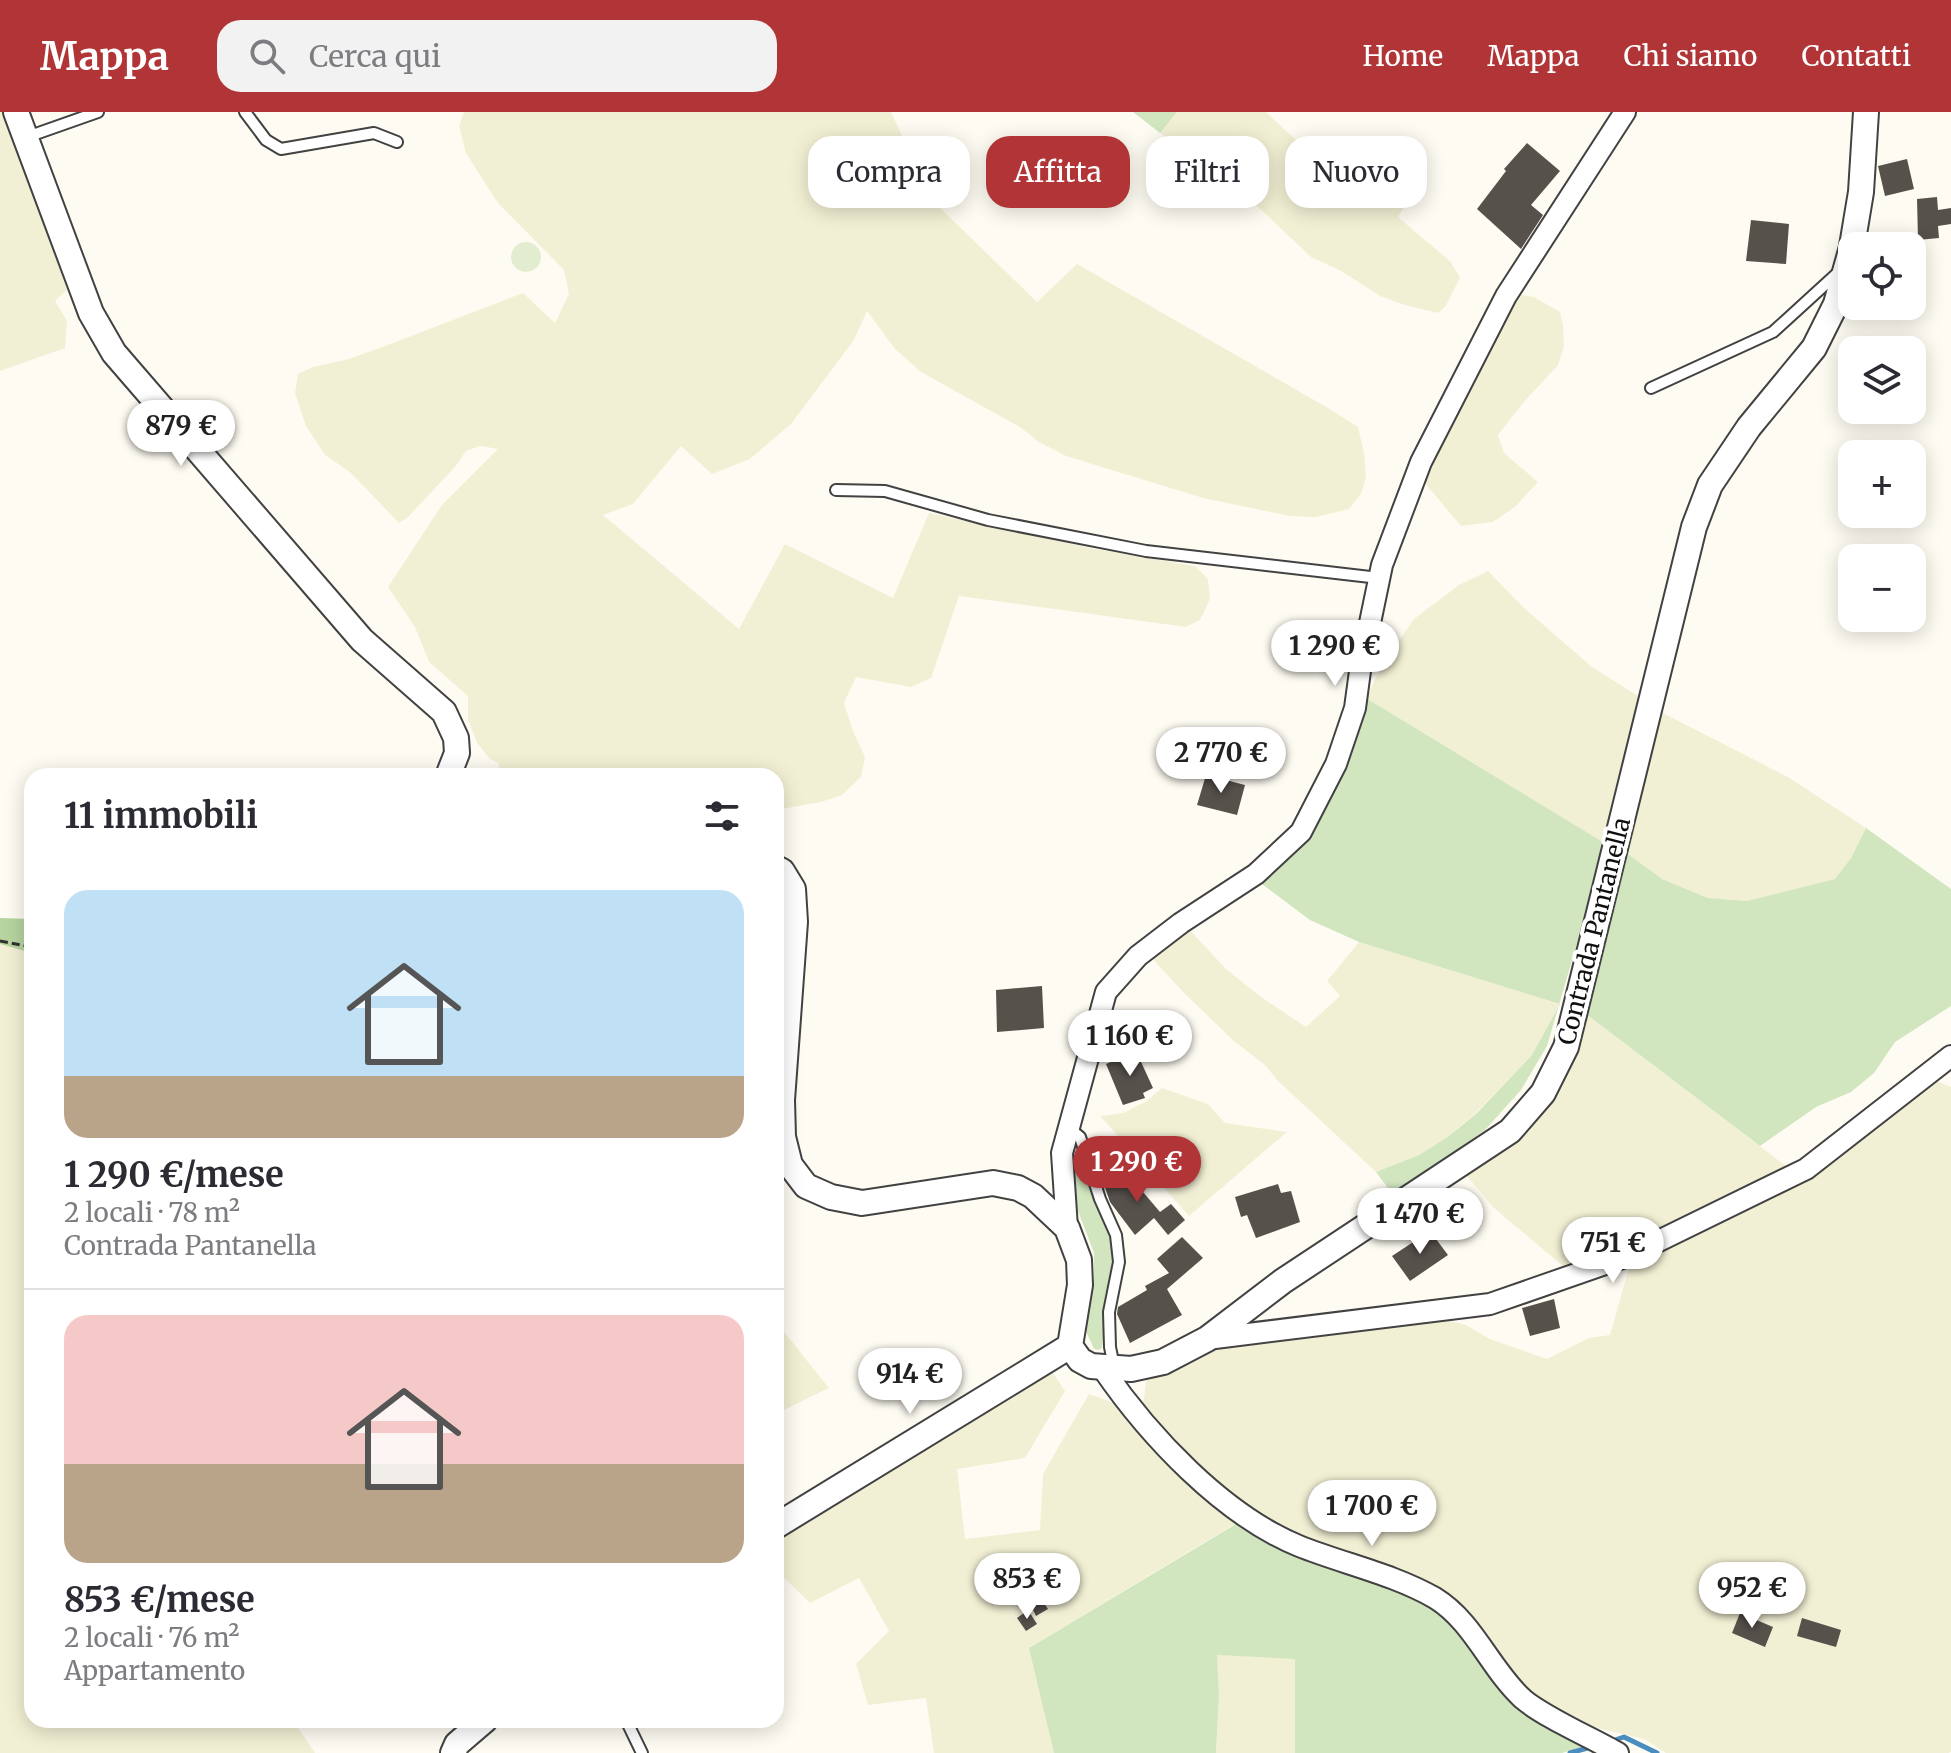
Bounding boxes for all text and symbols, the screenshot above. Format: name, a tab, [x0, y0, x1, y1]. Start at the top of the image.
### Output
search box	[217, 20, 777, 92]
text: Mappa	[40, 33, 169, 80]
icon: search	[245, 34, 289, 78]
text: Cerca qui	[309, 37, 441, 75]
text: Home	[1362, 38, 1443, 74]
text: Mappa	[1487, 38, 1579, 74]
text: Chi siamo	[1623, 38, 1757, 74]
text: Contatti	[1801, 38, 1911, 74]
chip: Compra	[808, 136, 970, 208]
chip: Affitta	[986, 136, 1130, 208]
chip: Filtri	[1146, 136, 1269, 208]
chip: Nuovo	[1285, 136, 1427, 208]
map controls	[1838, 232, 1926, 632]
button: locate	[1838, 232, 1926, 320]
button: layers	[1838, 336, 1926, 424]
pin: 879 €	[125, 400, 237, 468]
text: 879 €	[145, 409, 217, 442]
button: +	[1838, 440, 1926, 528]
button: −	[1838, 544, 1926, 632]
pin: 1 290 €	[1261, 620, 1409, 688]
text: 1 290 €	[1289, 629, 1381, 662]
pin: 2 770 €	[1147, 727, 1295, 795]
text: 2 770 €	[1174, 736, 1268, 769]
icon: filters	[700, 794, 744, 838]
text: 11 immobili	[64, 795, 258, 837]
street label: Contrada Pantanella	[1551, 814, 1637, 1048]
icon: home	[332, 942, 476, 1086]
pin: 1 160 €	[1056, 1010, 1204, 1078]
text: 1 160 €	[1086, 1019, 1174, 1052]
pin: 1 290 €	[1063, 1136, 1211, 1204]
text: 1 290 €	[1091, 1145, 1183, 1178]
text: 1 290 €/mese	[64, 1154, 284, 1196]
pin: 1 470 €	[1346, 1188, 1494, 1256]
text: 2 locali · 78 m²	[64, 1196, 240, 1229]
text: 1 470 €	[1375, 1197, 1465, 1230]
pin: 751 €	[1557, 1217, 1669, 1285]
text: 751 €	[1580, 1226, 1646, 1259]
text: Contrada Pantanella	[64, 1229, 317, 1262]
pin: 914 €	[854, 1348, 966, 1416]
text: 914 €	[876, 1357, 944, 1390]
icon: home	[332, 1367, 476, 1511]
pin: 1 700 €	[1298, 1480, 1446, 1548]
text: 1 700 €	[1326, 1489, 1418, 1522]
pin: 853 €	[971, 1553, 1083, 1621]
text: 853 €	[992, 1562, 1062, 1595]
pin: 952 €	[1696, 1562, 1808, 1630]
text: 952 €	[1717, 1571, 1787, 1604]
text: 853 €/mese	[64, 1579, 255, 1621]
text: 2 locali · 76 m²	[64, 1621, 239, 1654]
text: Appartamento	[64, 1654, 245, 1687]

